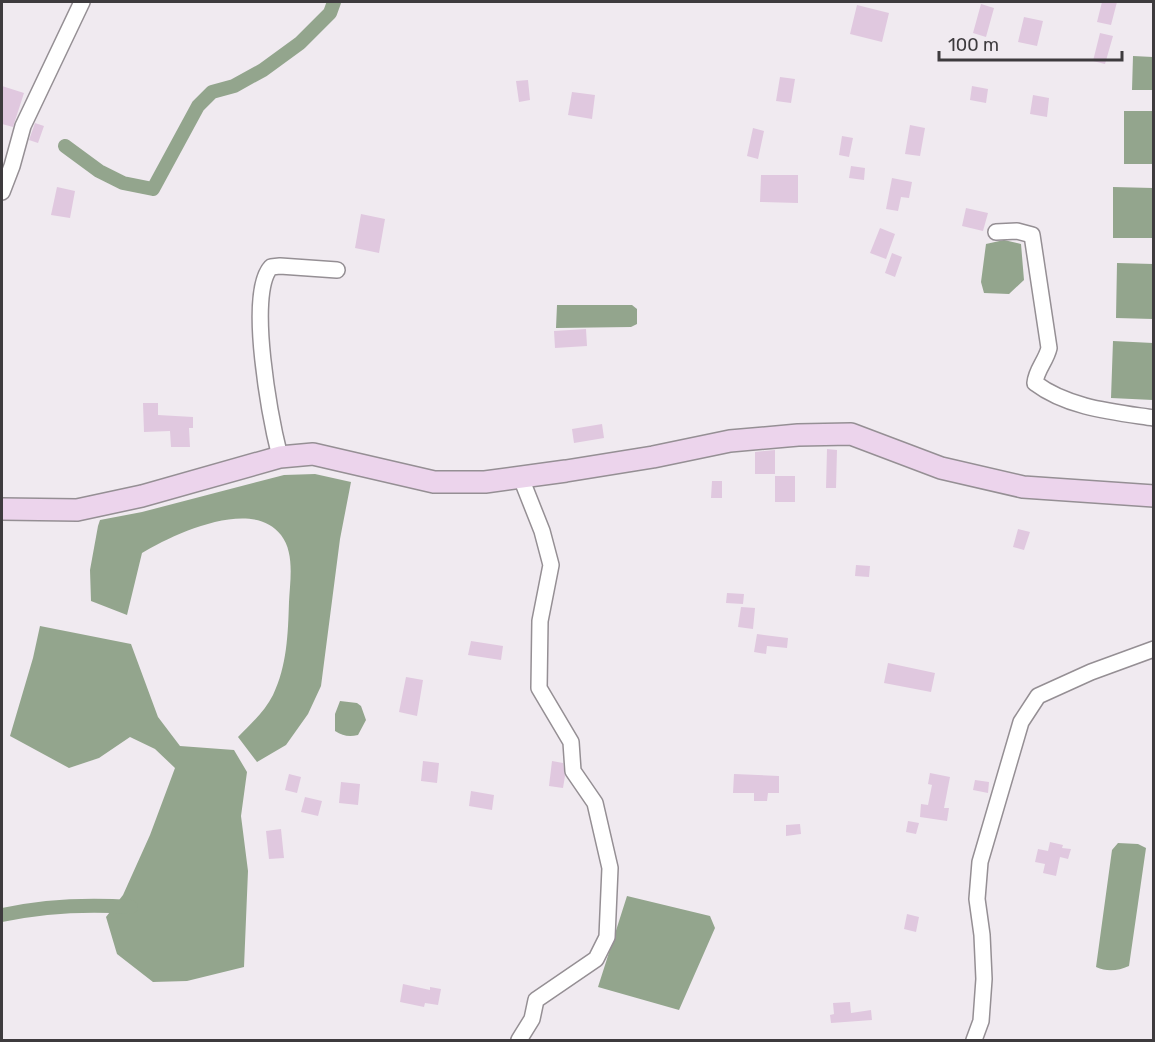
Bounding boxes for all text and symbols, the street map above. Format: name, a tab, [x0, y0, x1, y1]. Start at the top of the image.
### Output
scale bar	[939, 24, 1122, 62]
text: 100 m	[948, 34, 999, 56]

